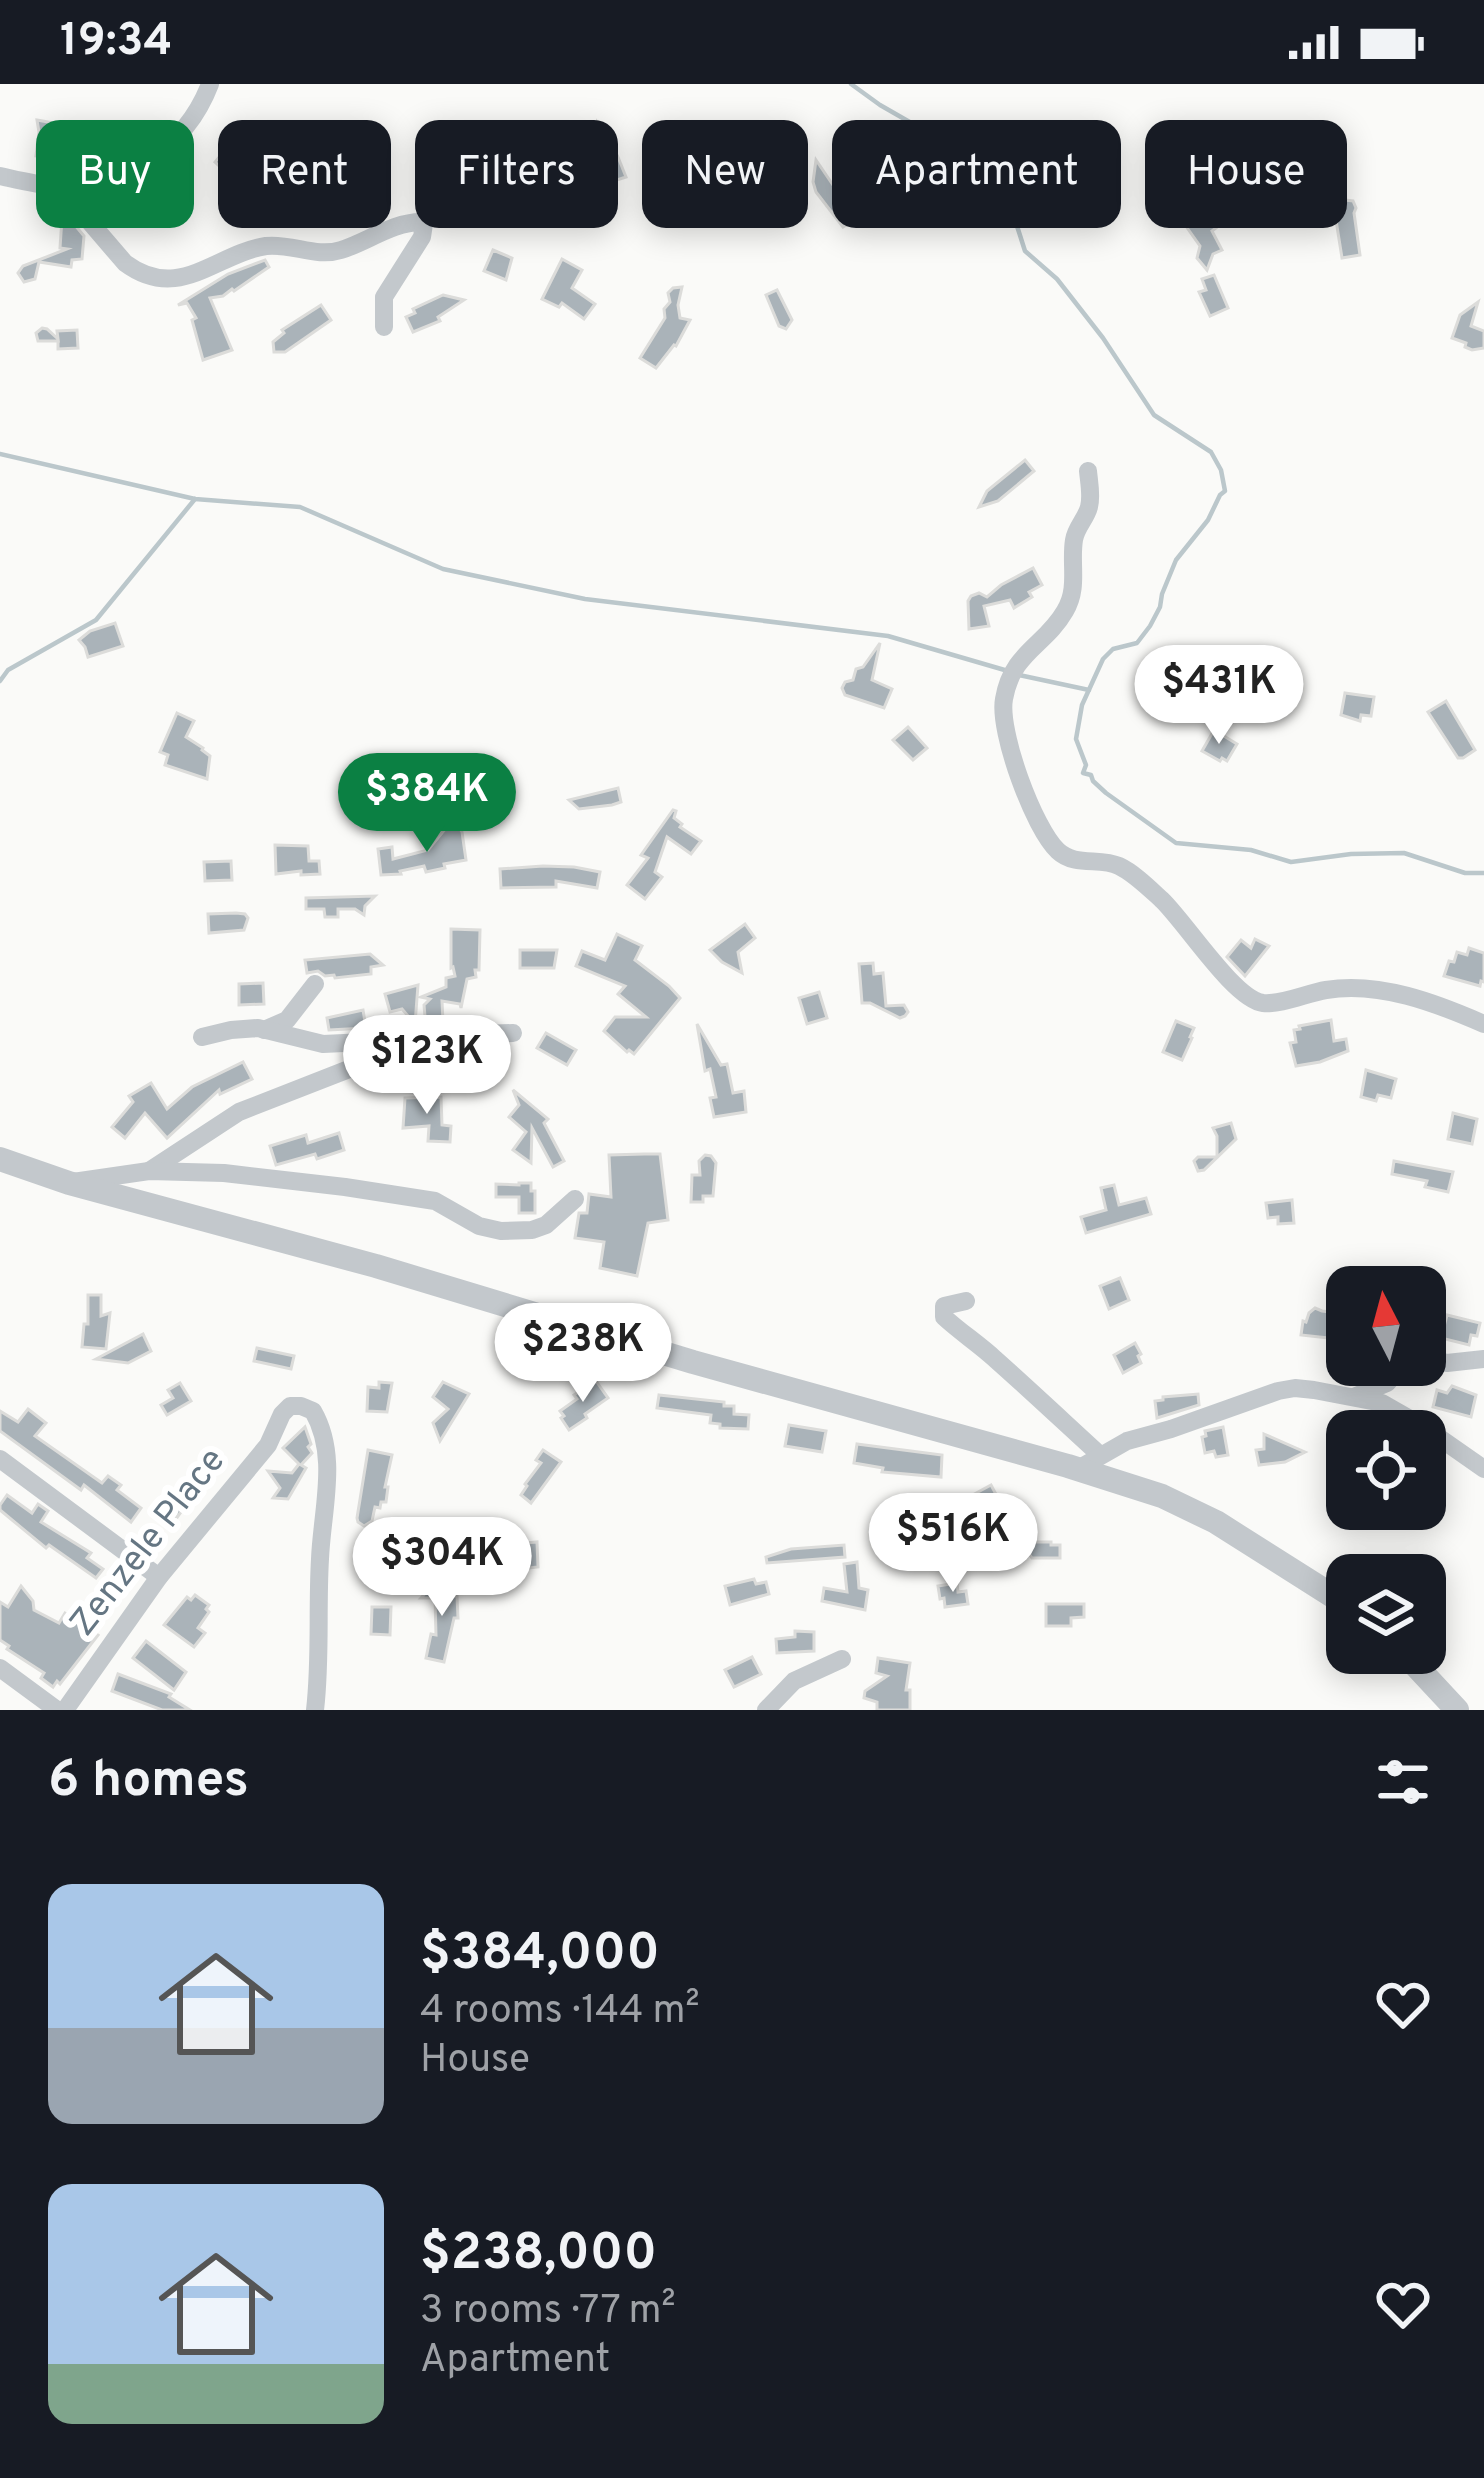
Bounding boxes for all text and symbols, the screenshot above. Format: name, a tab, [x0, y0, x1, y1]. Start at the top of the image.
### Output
text: 19:34	[60, 14, 172, 71]
chip: Buy	[36, 120, 194, 228]
chip: Rent	[218, 120, 391, 228]
chip: Filters	[415, 120, 618, 228]
chip: New	[642, 120, 808, 228]
chip: Apartment	[832, 120, 1121, 228]
chip: House	[1145, 120, 1347, 228]
pin: $431K	[1135, 645, 1303, 747]
text: $431K	[1161, 659, 1277, 708]
pin: $384K	[343, 753, 511, 855]
text: $384K	[365, 767, 489, 816]
pin: $123K	[343, 1015, 511, 1117]
text: $123K	[370, 1029, 484, 1078]
north arrow	[1326, 1266, 1446, 1386]
map controls	[1326, 1266, 1446, 1674]
pin: $238K	[499, 1303, 667, 1405]
text: $238K	[522, 1317, 644, 1366]
button: locate	[1326, 1410, 1446, 1530]
street label: Zenzele Place	[61, 1440, 237, 1646]
pin: $516K	[869, 1493, 1037, 1595]
text: $516K	[896, 1507, 1010, 1556]
pin: $304K	[358, 1517, 526, 1619]
text: $304K	[380, 1531, 504, 1580]
button: layers	[1326, 1554, 1446, 1674]
icon: filters	[1370, 1749, 1436, 1815]
text: 6 homes	[48, 1750, 249, 1815]
text: $384,000	[420, 1923, 660, 1988]
icon: home	[144, 1932, 288, 2076]
icon: heart	[1370, 1971, 1436, 2037]
text: 4 rooms · 144 m²	[420, 1988, 700, 2037]
text: House	[420, 2037, 530, 2086]
text: $238,000	[420, 2223, 657, 2288]
icon: home	[144, 2232, 288, 2376]
icon: heart	[1370, 2271, 1436, 2337]
text: 3 rooms · 77 m²	[420, 2288, 676, 2337]
text: Apartment	[420, 2337, 610, 2386]

